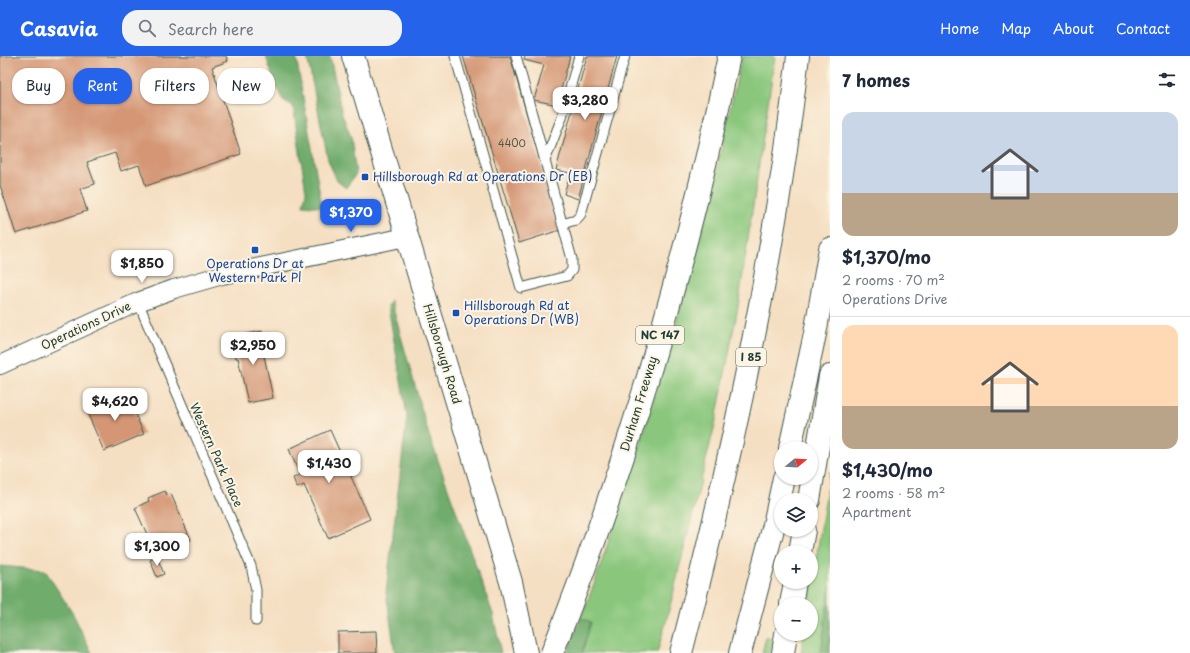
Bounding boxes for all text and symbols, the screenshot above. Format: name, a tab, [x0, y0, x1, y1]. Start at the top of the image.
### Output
search box	[122, 10, 402, 46]
text: Casavia	[20, 14, 98, 42]
icon: search	[136, 17, 158, 39]
text: Search here	[168, 17, 254, 40]
text: Home	[940, 18, 979, 39]
text: Map	[1001, 18, 1031, 39]
text: About	[1053, 18, 1094, 39]
text: Contact	[1116, 18, 1170, 39]
text: 7 homes	[842, 67, 910, 93]
chip: Buy	[12, 68, 65, 104]
chip: Rent	[73, 68, 132, 104]
chip: Filters	[140, 68, 209, 104]
chip: New	[217, 68, 275, 104]
icon: filters	[1156, 69, 1178, 91]
pin: $3,280	[552, 87, 618, 121]
text: $3,280	[562, 90, 608, 109]
house number: 4400	[498, 135, 526, 150]
icon: home	[974, 138, 1046, 210]
place label: Hillsborough Rd at Operations Dr (EB)	[373, 167, 593, 185]
marker: Hillsborough Rd at Operations Dr (EB)	[360, 172, 370, 182]
pin: $1,370	[318, 199, 384, 233]
text: $1,370	[329, 202, 373, 221]
text: $1,370/mo	[842, 244, 931, 270]
marker: Operations Dr at Western Park Pl	[250, 245, 260, 255]
pin: $1,850	[109, 250, 175, 284]
text: $1,850	[120, 253, 164, 272]
place label: Operations Dr at Western Park Pl	[206, 254, 304, 286]
text: 2 rooms · 70 m²	[842, 270, 945, 289]
text: Operations Drive	[842, 289, 948, 308]
street label: Operations Drive	[38, 296, 134, 354]
place label: Hillsborough Rd at Operations Dr (WB)	[464, 296, 579, 328]
street label: Hillsborough Road	[419, 301, 467, 406]
marker: Hillsborough Rd at Operations Dr (WB)	[451, 308, 461, 318]
road number: NC 147	[636, 326, 684, 344]
pin: $2,950	[220, 332, 286, 366]
text: $2,950	[230, 335, 276, 354]
road number: I 85	[736, 348, 766, 366]
icon: home	[974, 351, 1046, 423]
street label: Durham Freeway	[615, 354, 661, 454]
pin: $4,620	[82, 388, 148, 422]
text: $4,620	[92, 391, 138, 410]
street label: Western Park Place	[186, 399, 248, 510]
north arrow	[774, 441, 818, 485]
map controls	[774, 441, 818, 641]
pin: $1,430	[296, 450, 362, 484]
text: $1,430	[307, 453, 351, 472]
text: $1,430/mo	[842, 457, 932, 483]
text: 2 rooms · 58 m²	[842, 483, 945, 502]
button: layers	[774, 493, 818, 537]
text: Apartment	[842, 502, 911, 521]
pin: $1,300	[124, 533, 190, 567]
text: $1,300	[134, 536, 180, 555]
button: +	[774, 545, 818, 589]
button: −	[774, 597, 818, 641]

